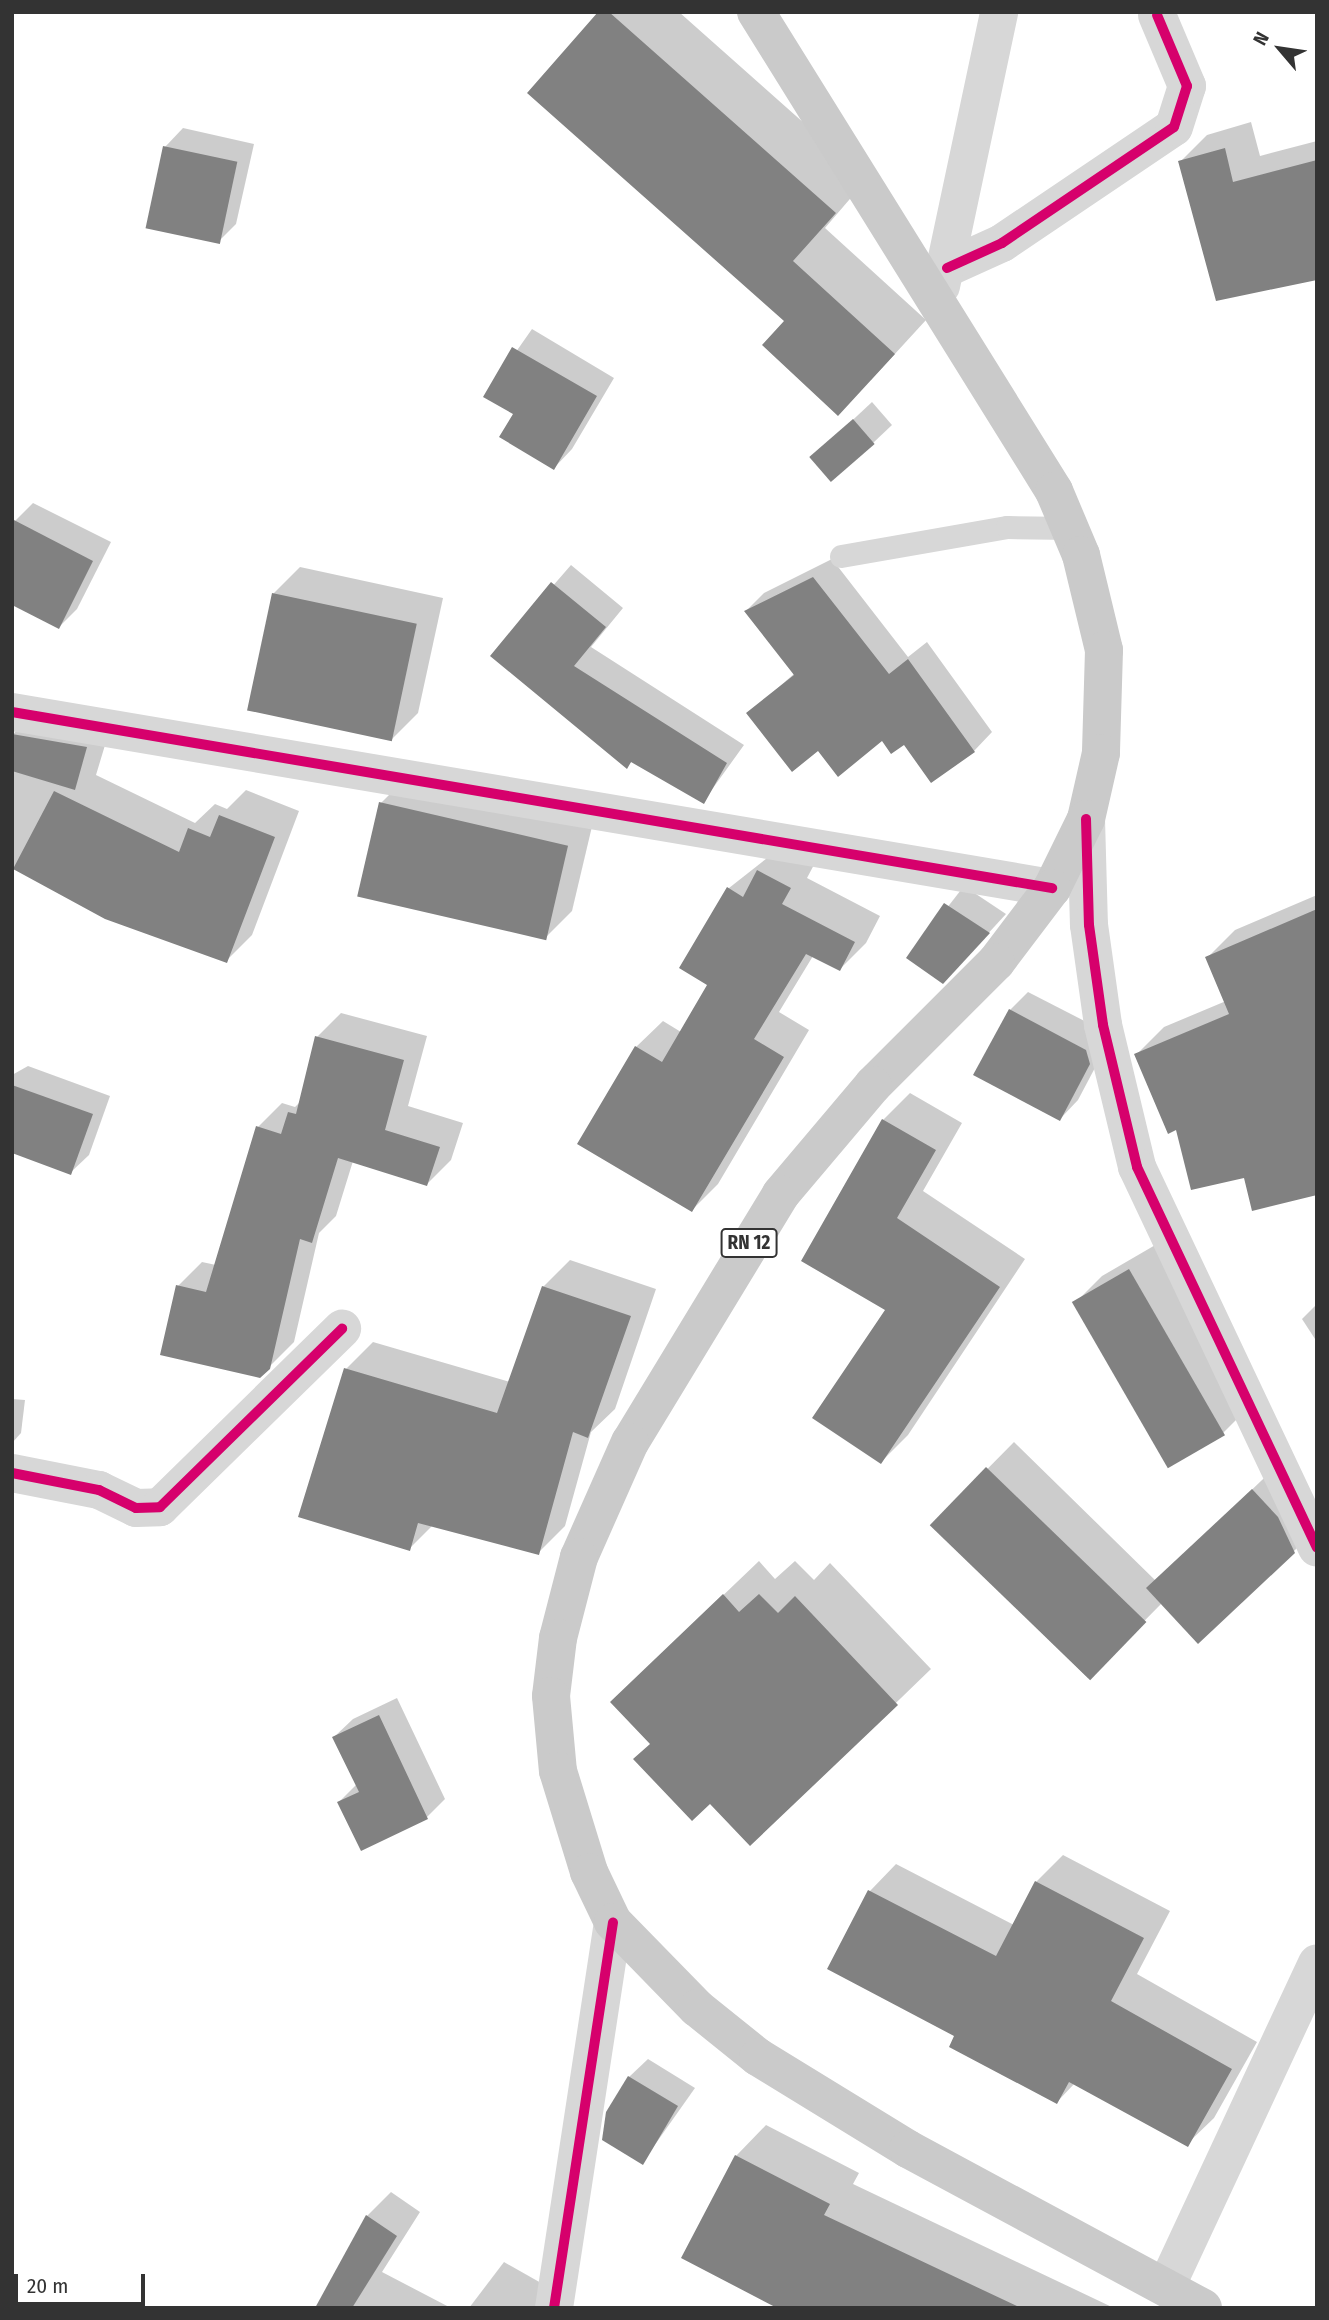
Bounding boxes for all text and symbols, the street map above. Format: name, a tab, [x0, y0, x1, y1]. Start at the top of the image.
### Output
north arrow	[1245, 14, 1315, 84]
text: N	[1248, 28, 1274, 49]
road number: RN 12	[719, 1228, 779, 1259]
scale bar	[18, 2260, 149, 2304]
text: 20 m	[27, 2273, 68, 2299]

